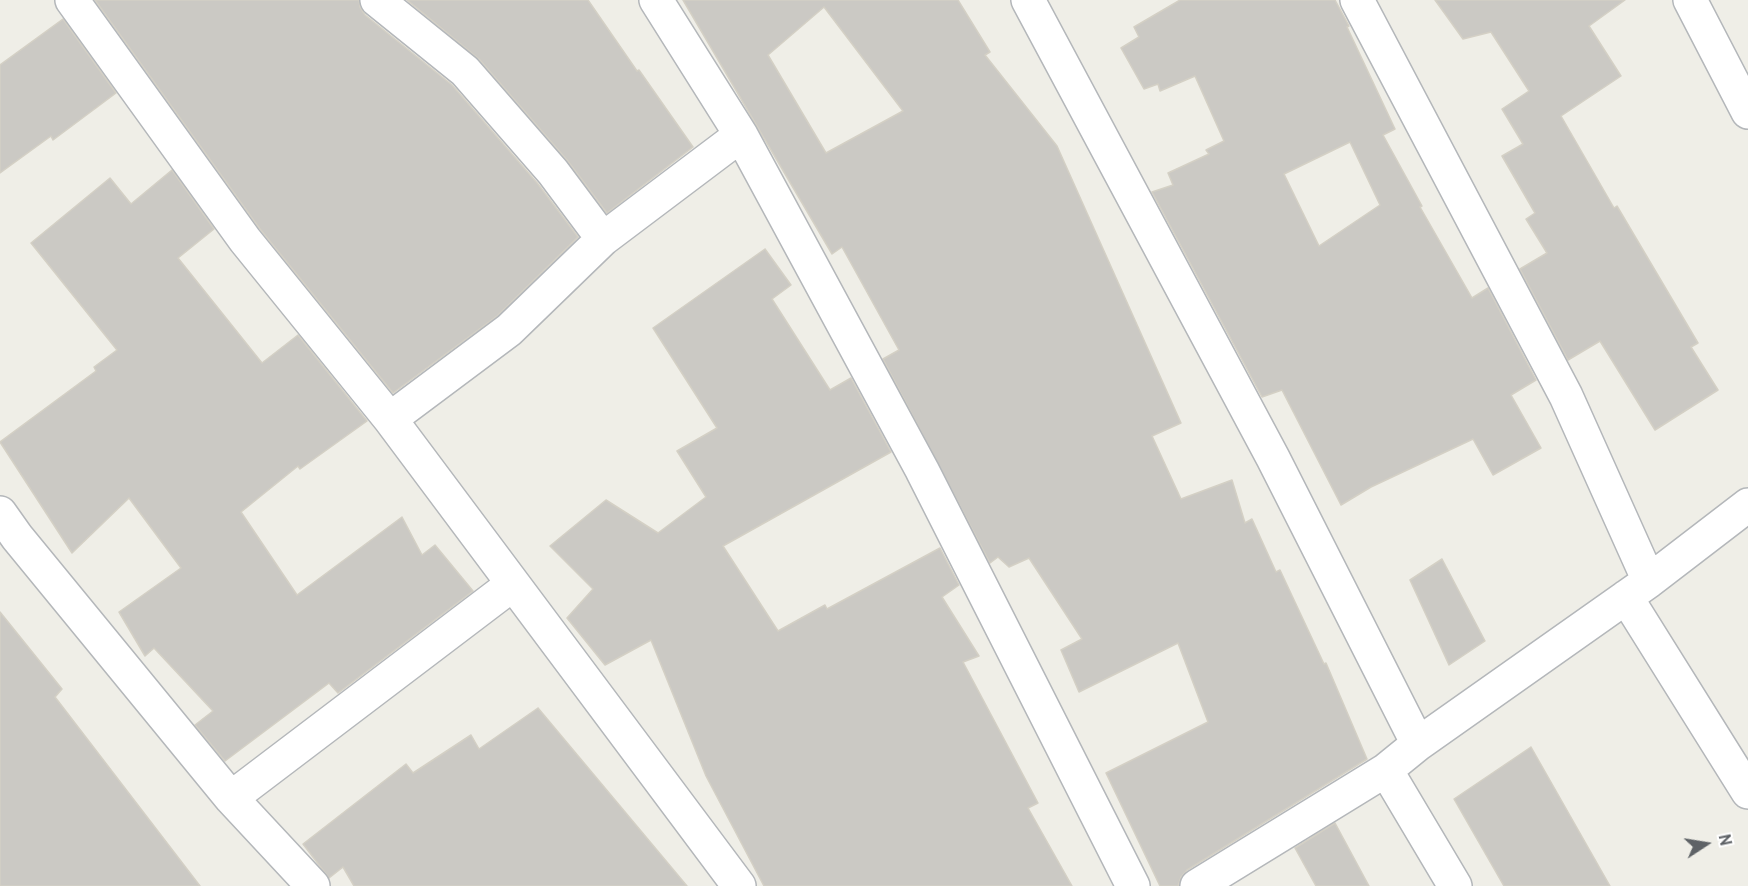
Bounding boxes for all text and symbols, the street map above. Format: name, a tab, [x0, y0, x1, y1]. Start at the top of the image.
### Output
north arrow	[1676, 814, 1736, 874]
text: N	[1713, 833, 1735, 848]

